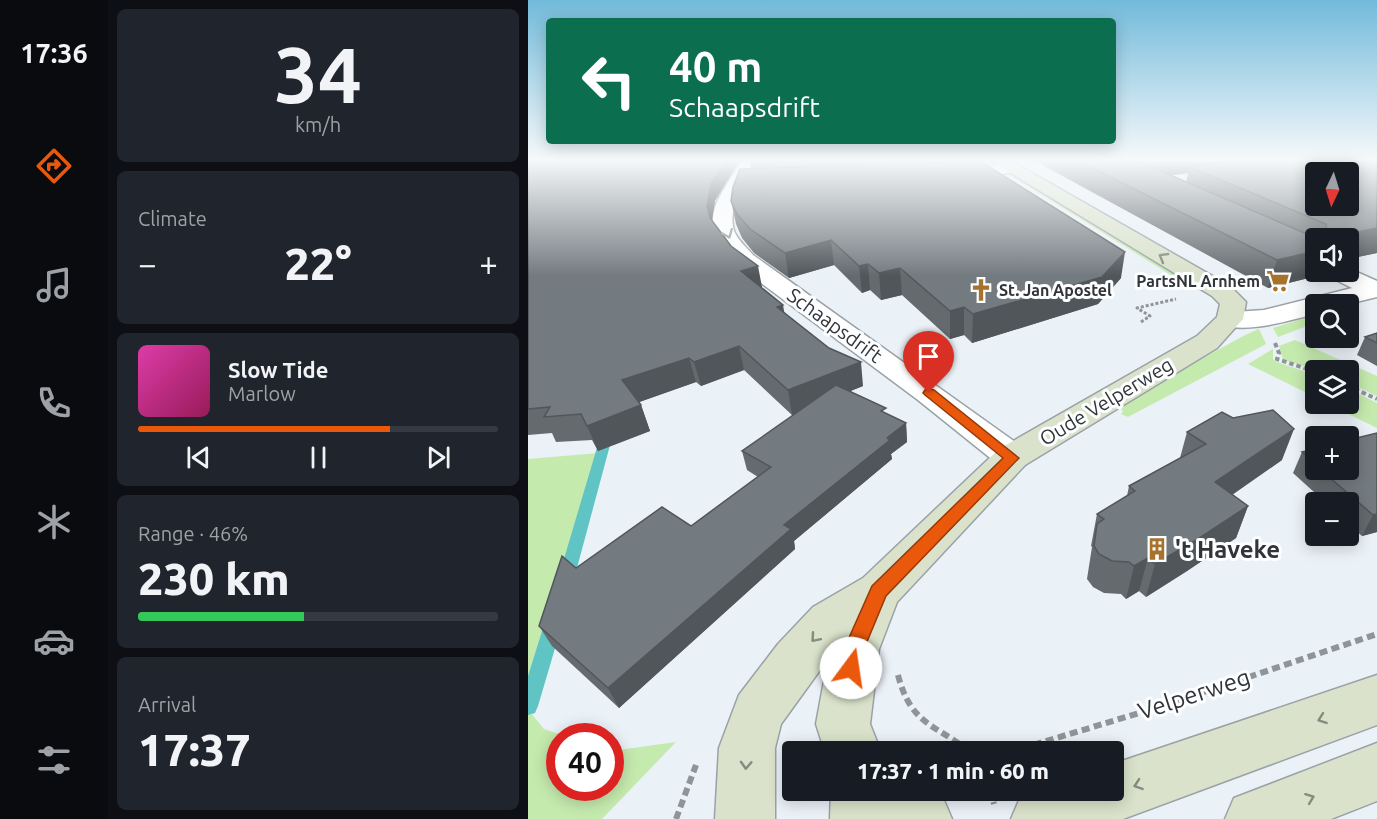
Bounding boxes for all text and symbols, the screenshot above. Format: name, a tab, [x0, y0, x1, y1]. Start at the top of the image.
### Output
text: 34	[274, 30, 362, 118]
text: 17:36	[20, 38, 88, 68]
icon: left	[570, 42, 648, 120]
text: 40 m	[669, 43, 763, 90]
text: Schaapsdrift	[669, 92, 820, 122]
text: km/h	[295, 113, 341, 136]
icon: directions	[33, 145, 75, 187]
north arrow	[1305, 162, 1359, 216]
map controls	[1305, 162, 1359, 546]
text: Climate	[138, 207, 207, 230]
button: sound	[1305, 228, 1359, 282]
one-way arrow	[720, 229, 733, 239]
text: 22°	[284, 238, 352, 289]
text: −	[138, 245, 157, 282]
text: +	[479, 245, 498, 282]
one-way arrow	[1159, 253, 1169, 265]
icon: music	[33, 264, 75, 306]
supermarket icon: PartsNL Arnhem	[1265, 268, 1291, 294]
place label: PartsNL Arnhem	[1136, 272, 1260, 290]
church icon: St. Jan Apostel	[968, 277, 994, 303]
place label: St. Jan Apostel	[999, 281, 1112, 299]
street label: Schaapsdrift	[783, 283, 887, 367]
button: search	[1305, 294, 1359, 348]
pin	[903, 331, 954, 393]
icon: arrive	[912, 340, 945, 373]
street label: Oude Velperweg	[1035, 352, 1177, 450]
text: Slow Tide	[228, 357, 328, 382]
button: layers	[1305, 360, 1359, 414]
icon: phone	[33, 382, 75, 424]
text: Marlow	[228, 382, 296, 405]
button: +	[1305, 426, 1359, 480]
icon: previous	[182, 441, 215, 474]
icon: pause	[302, 441, 335, 474]
icon: next	[422, 441, 455, 474]
button: −	[1305, 492, 1359, 546]
icon: climate	[33, 501, 75, 543]
text: Range · 46%	[138, 522, 248, 545]
building icon: 't Haveke	[1144, 536, 1170, 562]
place label: 't Haveke	[1175, 536, 1280, 563]
text: 230 km	[138, 553, 290, 604]
icon: car	[33, 620, 75, 662]
one-way arrow	[812, 631, 823, 642]
position arrow	[819, 636, 883, 700]
street label: Velperweg	[1134, 663, 1254, 725]
text: Arrival	[138, 693, 196, 716]
one-way arrow	[1317, 712, 1328, 725]
speed limit sign: 40	[546, 723, 624, 801]
text: 17:37	[138, 724, 251, 775]
icon: filters	[33, 739, 75, 781]
text: 17:37 · 1 min · 60 m	[857, 758, 1049, 783]
one-way arrow	[739, 761, 752, 770]
one-way arrow	[1133, 777, 1144, 790]
one-way arrow	[1304, 793, 1315, 805]

